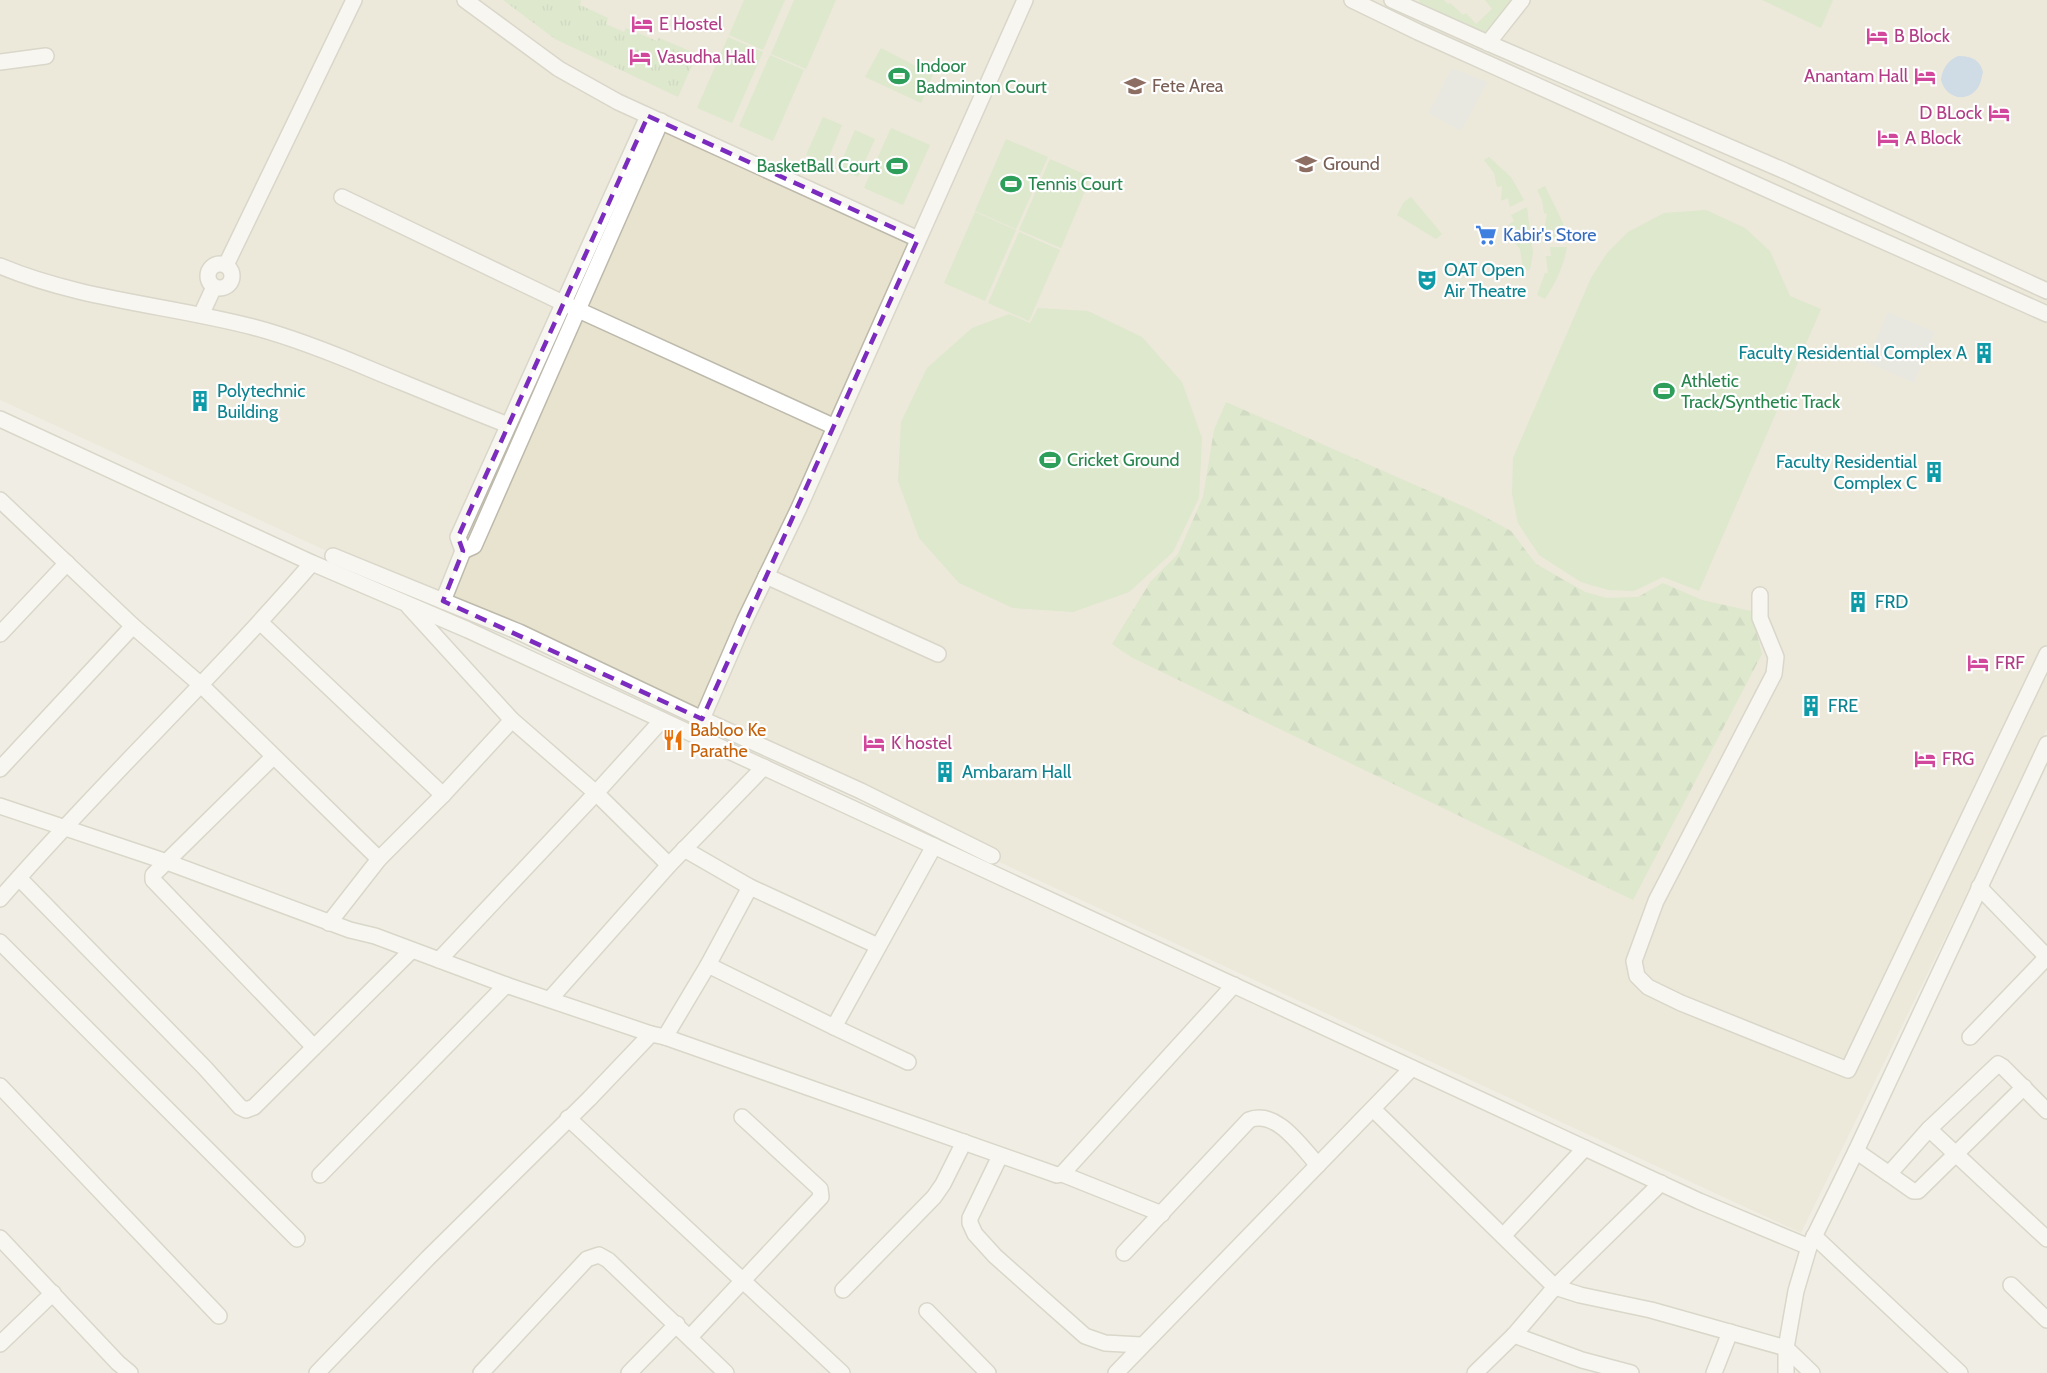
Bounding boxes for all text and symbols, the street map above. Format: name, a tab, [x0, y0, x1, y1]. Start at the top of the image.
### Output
hotel icon: E Hostel	[630, 12, 654, 36]
place label: E Hostel	[659, 13, 723, 35]
hotel icon: B Block	[1865, 24, 1889, 48]
place label: B Block	[1894, 25, 1951, 47]
hotel icon: Vasudha Hall	[628, 45, 652, 69]
place label: Vasudha Hall	[657, 46, 756, 68]
place label: Indoor Badminton Court	[916, 55, 1047, 98]
sports icon: Indoor Badminton Court	[887, 64, 911, 88]
hotel icon: Anantam Hall	[1913, 64, 1937, 88]
place label: Anantam Hall	[1804, 65, 1909, 87]
school or university icon: Fete Area	[1123, 74, 1147, 98]
place label: Fete Area	[1152, 75, 1224, 97]
hotel icon: D BLock	[1987, 101, 2011, 125]
place label: D BLock	[1919, 102, 1983, 124]
hotel icon: A Block	[1876, 126, 1900, 150]
place label: A Block	[1905, 127, 1962, 149]
school or university icon: Ground	[1294, 152, 1318, 176]
place label: Ground	[1323, 153, 1380, 175]
sports icon: BasketBall Court	[885, 154, 909, 178]
place label: BasketBall Court	[757, 155, 880, 177]
sports icon: Tennis Court	[999, 172, 1023, 196]
place label: Tennis Court	[1028, 173, 1123, 195]
supermarket icon: Kabir's Store	[1474, 223, 1498, 247]
place label: Kabir's Store	[1503, 224, 1597, 246]
place label: OAT Open Air Theatre	[1444, 259, 1526, 302]
theatre icon: OAT Open Air Theatre	[1415, 268, 1439, 292]
building icon: Faculty Residential Complex A	[1972, 341, 1996, 365]
place label: Faculty Residential Complex A	[1739, 342, 1967, 364]
place label: Athletic Track/Synthetic Track	[1681, 370, 1841, 413]
sports icon: Athletic Track/Synthetic Track	[1652, 379, 1676, 403]
place label: Polytechnic Building	[217, 380, 305, 423]
building icon: Polytechnic Building	[188, 389, 212, 413]
sports icon: Cricket Ground	[1038, 448, 1062, 472]
place label: Cricket Ground	[1067, 449, 1179, 471]
place label: Faculty Residential Complex C	[1776, 451, 1918, 494]
building icon: Faculty Residential Complex C	[1922, 460, 1946, 484]
building icon: FRD	[1846, 590, 1870, 614]
place label: FRD	[1875, 591, 1908, 613]
hotel icon: FRF	[1966, 651, 1990, 675]
place label: FRF	[1995, 652, 2025, 674]
building icon: FRE	[1799, 694, 1823, 718]
place label: FRE	[1828, 695, 1858, 717]
place label: Babloo Ke Parathe	[690, 719, 766, 762]
restaurant icon: Babloo Ke Parathe	[661, 728, 685, 752]
hotel icon: K hostel	[862, 731, 886, 755]
place label: K hostel	[891, 732, 953, 754]
hotel icon: FRG	[1913, 747, 1937, 771]
place label: FRG	[1942, 748, 1974, 770]
building icon: Ambaram Hall	[933, 760, 957, 784]
place label: Ambaram Hall	[962, 761, 1072, 783]

